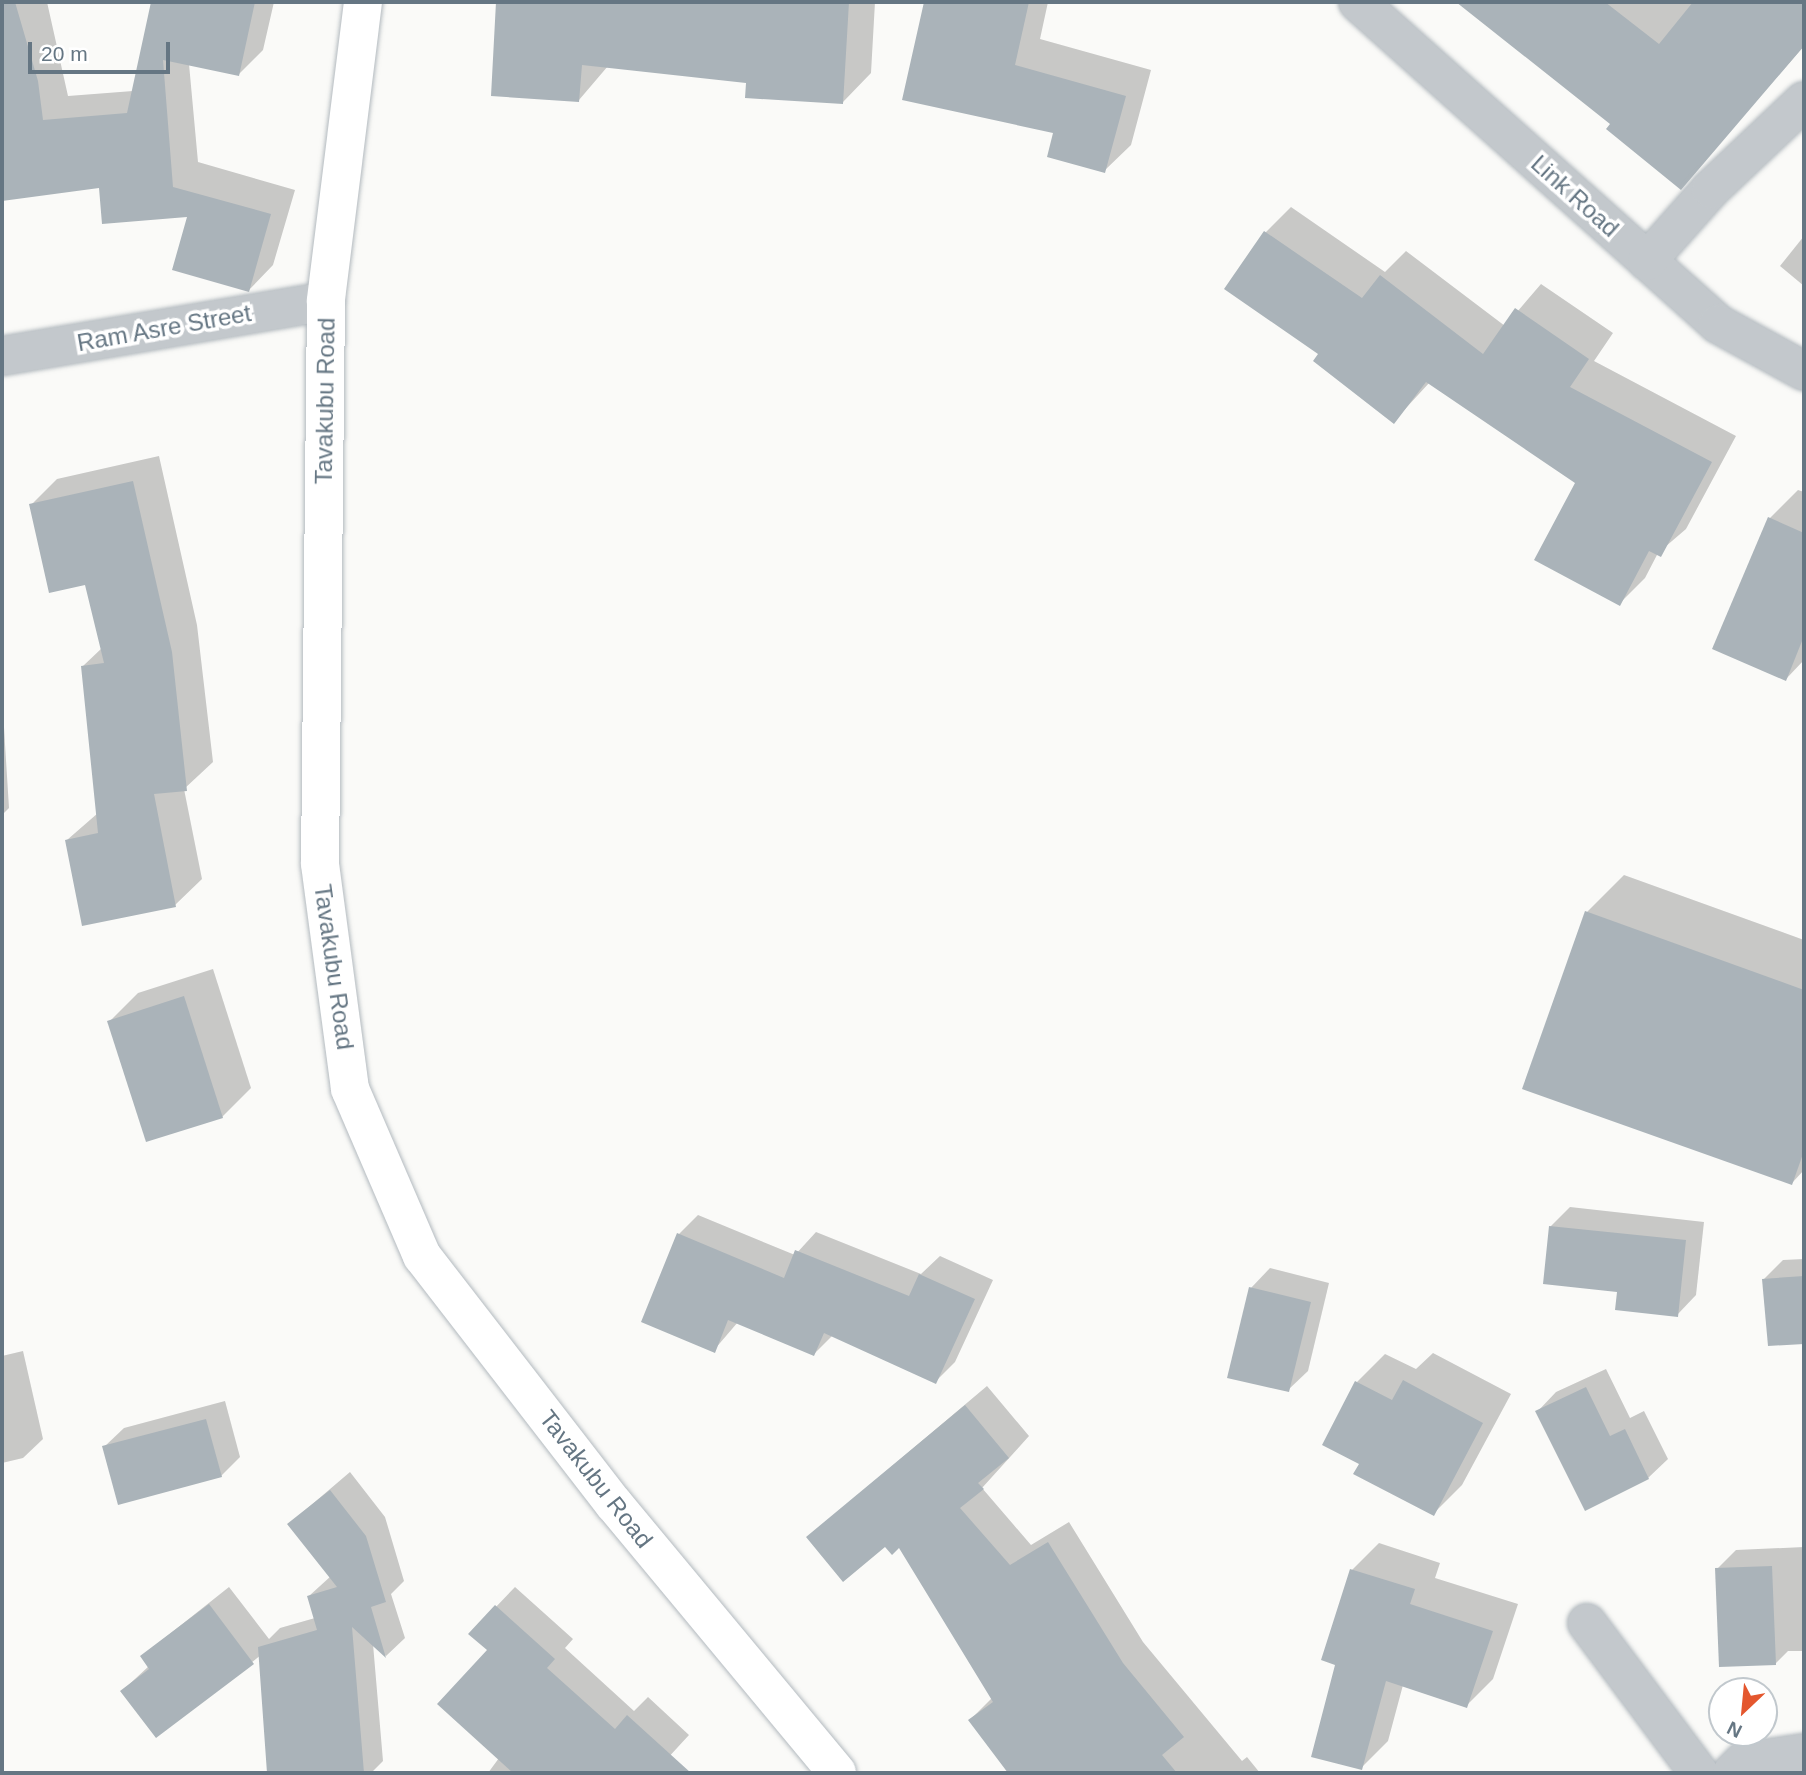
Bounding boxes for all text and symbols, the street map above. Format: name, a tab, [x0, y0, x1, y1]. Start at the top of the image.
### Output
scale bar	[32, 28, 173, 72]
text: 20 m	[41, 42, 88, 65]
street label: Link Road	[1525, 149, 1625, 243]
street label: Ram Asre Street	[74, 298, 254, 358]
street label: Tavakubu Road	[309, 317, 341, 485]
street label: Tavakubu Road	[308, 882, 360, 1052]
street label: Tavakubu Road	[533, 1404, 659, 1554]
north arrow	[1708, 1677, 1778, 1747]
text: N	[1724, 1717, 1745, 1742]

